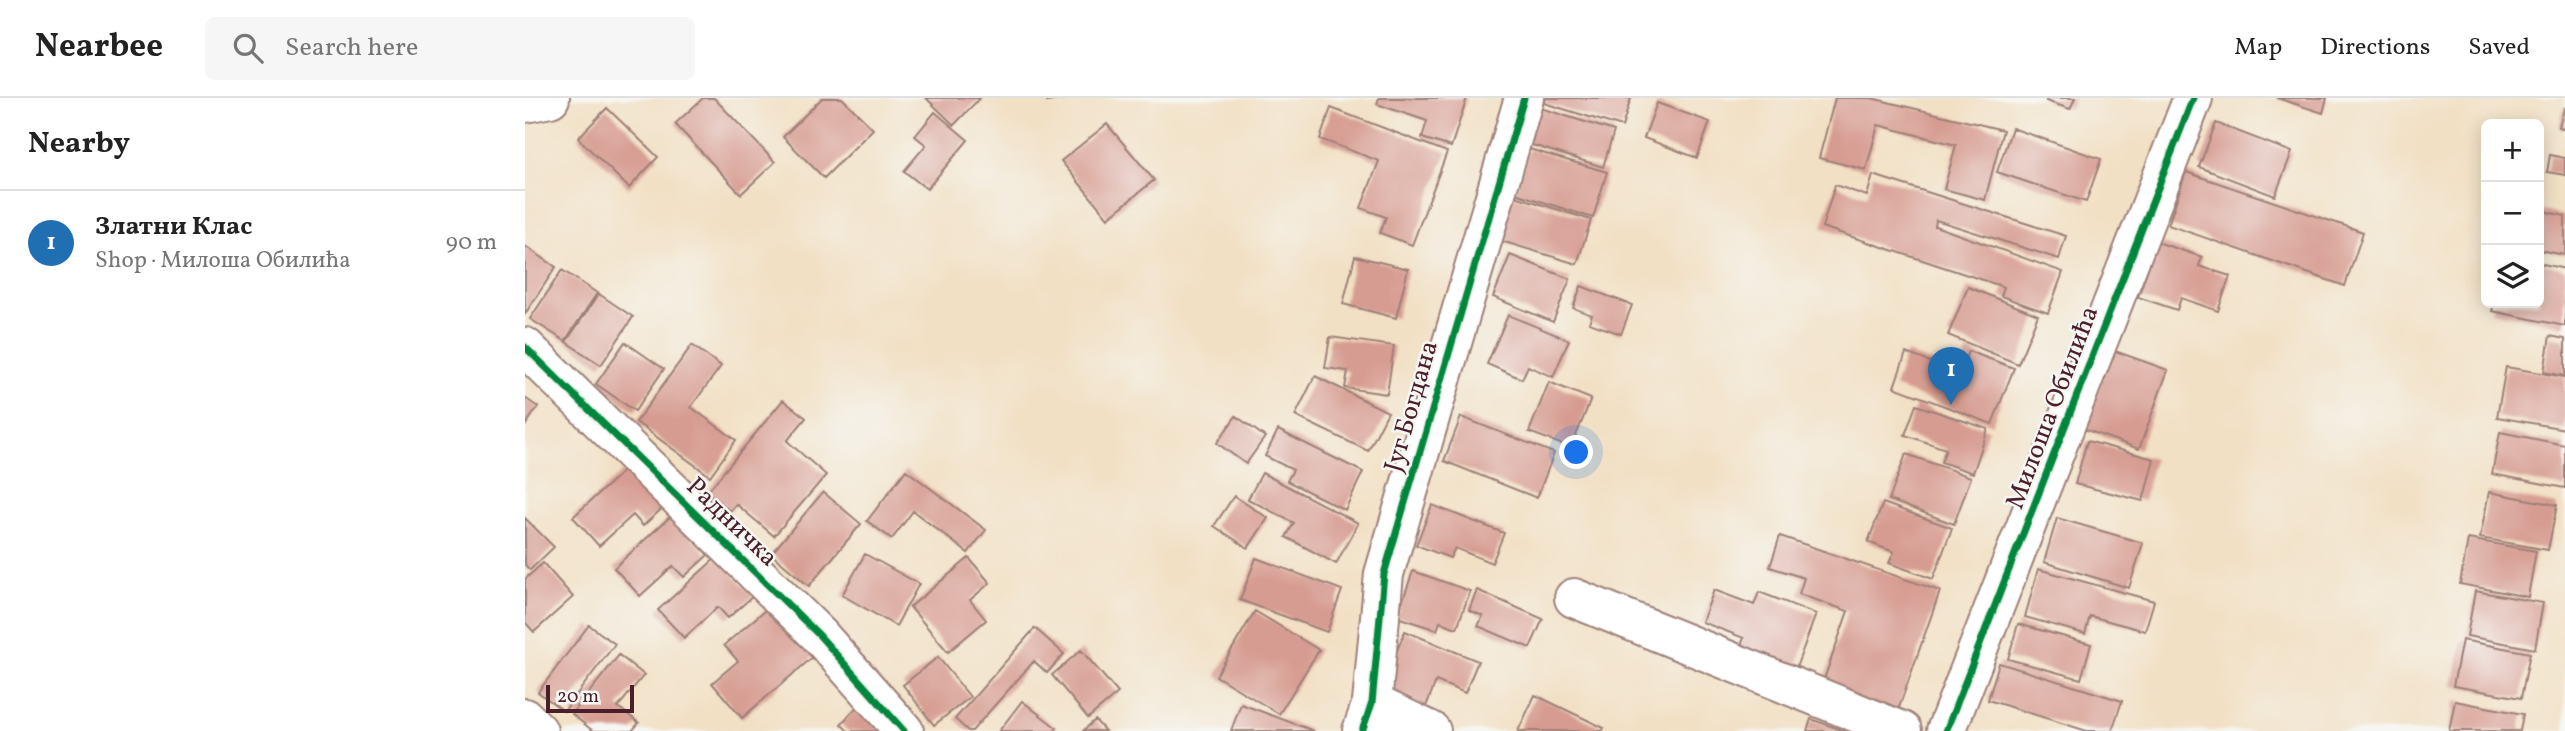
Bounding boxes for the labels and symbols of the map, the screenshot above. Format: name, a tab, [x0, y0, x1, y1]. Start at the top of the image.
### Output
street label: Милоша Обилића	[1998, 301, 2108, 514]
street label: Југ Богдана	[1376, 337, 1448, 477]
pin: 1	[1928, 347, 1974, 405]
your location	[1559, 435, 1593, 469]
street label: Радничка	[678, 469, 786, 575]
scale bar	[546, 682, 633, 714]

